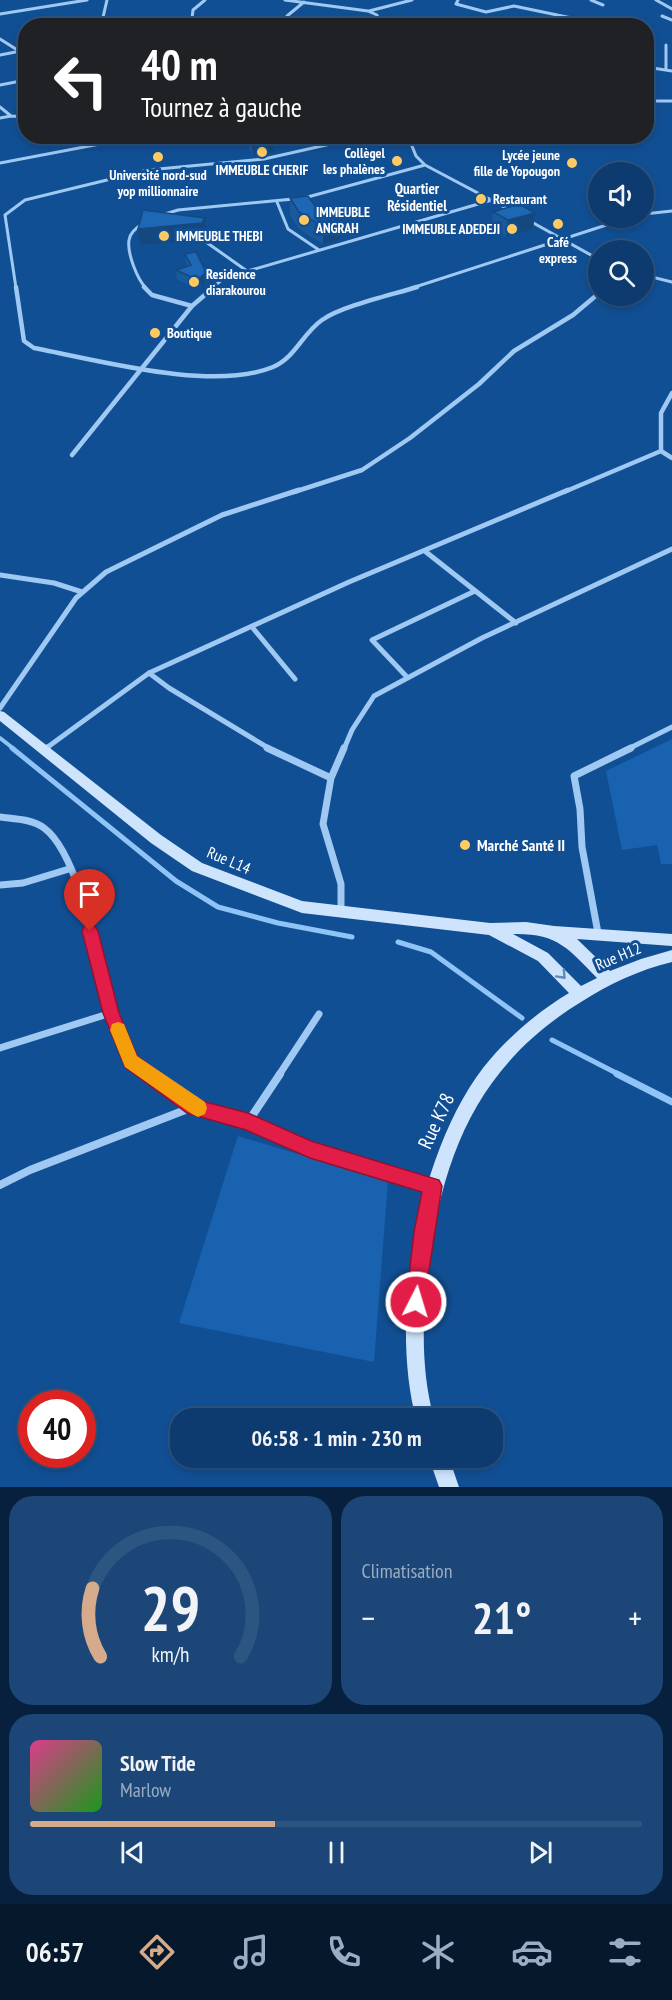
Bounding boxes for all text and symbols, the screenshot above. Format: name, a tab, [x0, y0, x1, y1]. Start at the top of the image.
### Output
text: 40 m	[141, 37, 218, 92]
icon: left	[42, 42, 120, 120]
text: Tournez à gauche	[141, 90, 302, 124]
place label: Collègel les phalènes	[323, 144, 386, 178]
marker: IMMEUBLE CHERIF	[255, 145, 269, 159]
place label: Lycée jeune fille de Yopougon	[474, 146, 560, 180]
marker: Université nord-sud yop millionnaire	[151, 150, 165, 164]
marker: Collègel les phalènes	[390, 154, 404, 168]
marker: Lycée jeune fille de Yopougon	[565, 156, 579, 170]
place label: IMMEUBLE CHERIF	[216, 161, 309, 179]
map controls	[588, 162, 654, 306]
button: sound	[588, 162, 654, 228]
place label: Université nord-sud yop millionnaire	[109, 166, 207, 200]
district label: Quartier Résidentiel	[387, 179, 447, 215]
place label: Restaurant	[493, 190, 547, 208]
marker: Restaurant	[474, 192, 488, 206]
place label: IMMEUBLE ANGRAH	[315, 203, 370, 237]
marker: IMMEUBLE ANGRAH	[297, 213, 311, 227]
marker: Café express	[551, 217, 565, 231]
place label: IMMEUBLE ADEDEJI	[402, 220, 500, 238]
marker: IMMEUBLE ADEDEJI	[505, 222, 519, 236]
place label: IMMEUBLE THEBI	[176, 227, 263, 245]
marker: IMMEUBLE THEBI	[157, 229, 171, 243]
place label: Café express	[539, 233, 577, 267]
button: search	[588, 240, 654, 306]
place label: Residence diarakourou	[206, 265, 266, 299]
marker: Residence diarakourou	[187, 275, 201, 289]
place label: Boutique	[167, 324, 212, 342]
marker: Boutique	[148, 326, 162, 340]
place label: Marché Santé II	[477, 835, 565, 855]
marker: Marché Santé II	[458, 838, 472, 852]
street label: Rue L14	[204, 842, 254, 878]
pin	[64, 869, 115, 931]
icon: arrive	[73, 878, 106, 911]
street label: Rue H12	[592, 937, 644, 975]
one-way arrow	[554, 968, 565, 979]
street label: Rue K78	[412, 1089, 460, 1153]
position arrow	[384, 1270, 448, 1334]
speed limit sign: 40	[18, 1390, 96, 1468]
text: 06:58 · 1 min · 230 m	[251, 1424, 422, 1452]
text: Climatisation	[362, 1558, 453, 1584]
text: 29	[140, 1567, 200, 1648]
text: 21°	[472, 1588, 531, 1646]
text: −	[362, 1596, 375, 1639]
text: +	[628, 1596, 642, 1639]
text: km/h	[151, 1641, 189, 1669]
text: Slow Tide	[120, 1749, 196, 1777]
text: Marlow	[120, 1777, 171, 1803]
icon: previous	[116, 1836, 149, 1869]
icon: pause	[320, 1836, 353, 1869]
icon: next	[524, 1836, 557, 1869]
icon: directions	[136, 1931, 178, 1973]
icon: music	[230, 1931, 272, 1973]
icon: phone	[323, 1931, 365, 1973]
icon: climate	[417, 1931, 459, 1973]
icon: car	[511, 1931, 553, 1973]
icon: filters	[604, 1931, 646, 1973]
text: 06:57	[26, 1935, 84, 1969]

